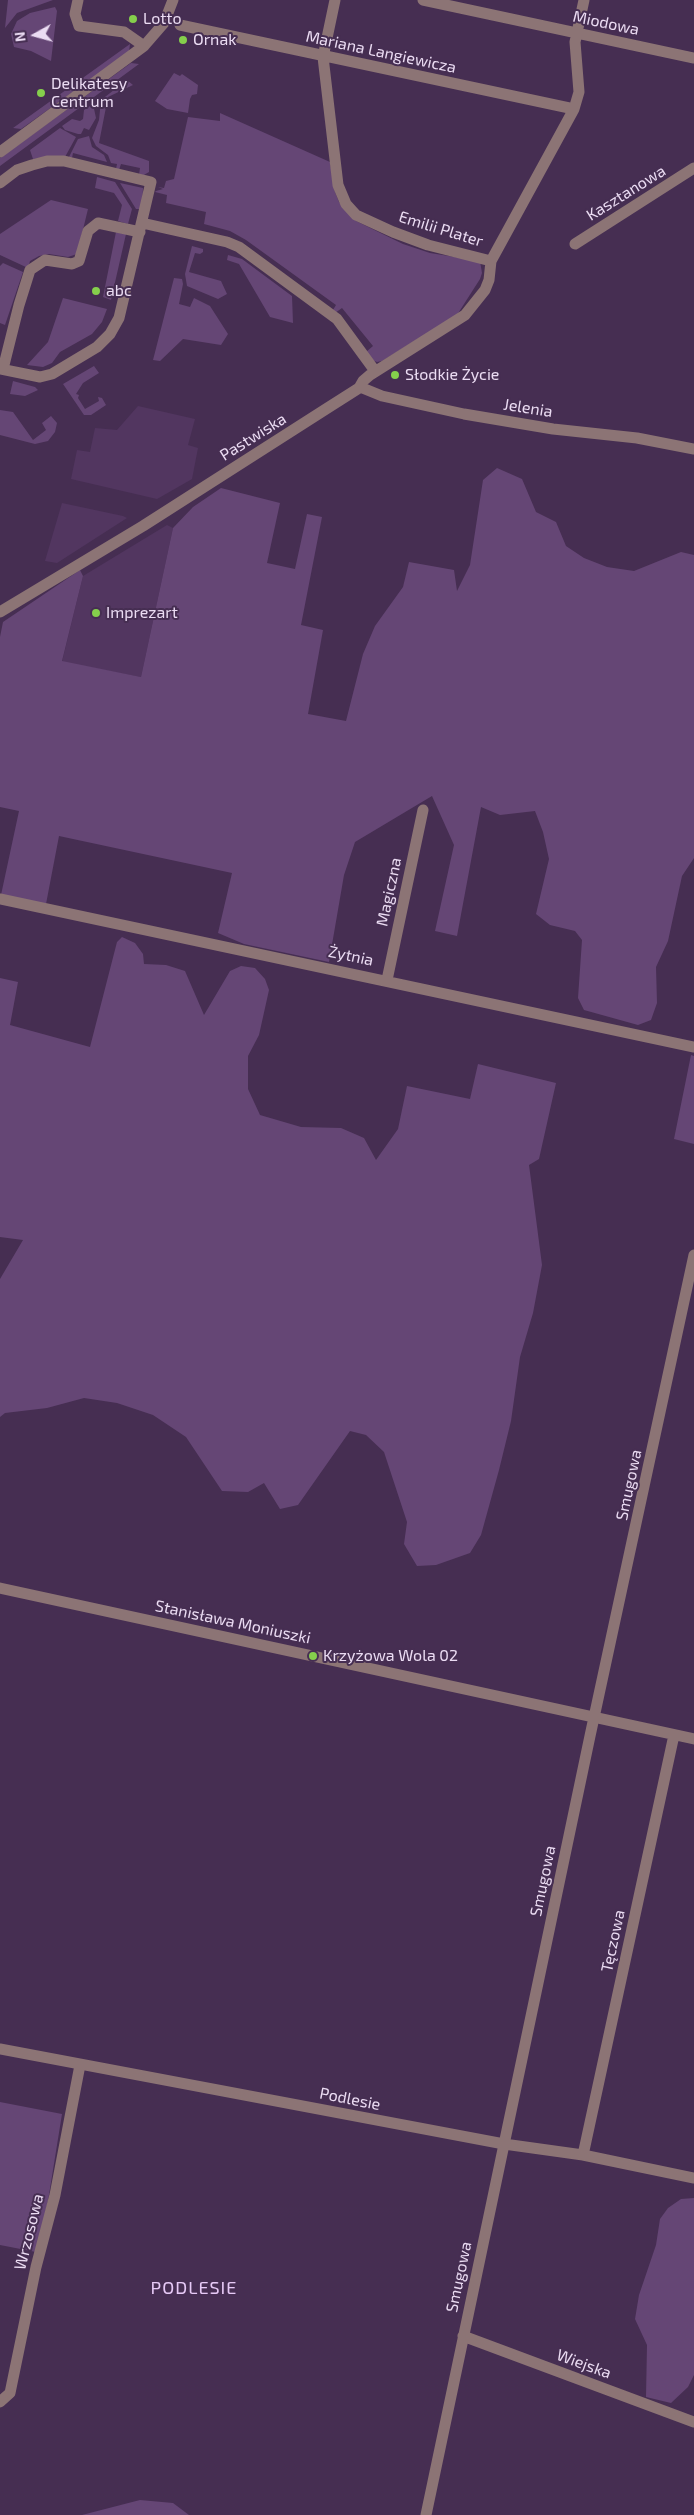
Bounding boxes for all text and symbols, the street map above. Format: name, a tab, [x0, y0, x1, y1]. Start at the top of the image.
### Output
street label: Miodowa	[571, 7, 641, 39]
place label: Lotto	[143, 9, 182, 29]
north arrow	[10, 10, 60, 60]
marker: Lotto	[127, 13, 139, 25]
street label: Mariana Langiewicza	[304, 27, 458, 77]
place label: Ornak	[193, 30, 236, 50]
text: N	[11, 31, 29, 43]
marker: Ornak	[177, 34, 189, 46]
place label: Delikatesy Centrum	[51, 74, 127, 112]
marker: Delikatesy Centrum	[35, 87, 47, 99]
street label: Kasztanowa	[583, 161, 669, 225]
street label: Emilii Plater	[396, 207, 486, 251]
place label: abc	[106, 281, 132, 301]
marker: abc	[90, 285, 102, 297]
place label: Słodkie Życie	[405, 365, 499, 385]
marker: Słodkie Życie	[389, 369, 401, 381]
street label: Jelenia	[502, 395, 554, 421]
street label: Pastwiska	[216, 409, 290, 465]
place label: Imprezart	[106, 603, 178, 623]
marker: Imprezart	[90, 607, 102, 619]
street label: Magiczna	[372, 856, 406, 928]
street label: Żytnia	[327, 942, 375, 970]
street label: Smugowa	[612, 1448, 646, 1522]
street label: Stanisława Moniuszki	[153, 1596, 313, 1648]
place label: Krzyżowa Wola 02	[323, 1646, 458, 1666]
marker: Krzyżowa Wola 02	[307, 1650, 319, 1662]
street label: Smugowa	[526, 1844, 560, 1918]
street label: Tęczowa	[597, 1908, 629, 1974]
street label: Podlesie	[318, 2084, 382, 2114]
street label: Wrzosowa	[10, 2192, 48, 2272]
street label: Smugowa	[442, 2240, 476, 2314]
district label: PODLESIE	[150, 2277, 238, 2299]
street label: Wiejska	[554, 2345, 614, 2383]

